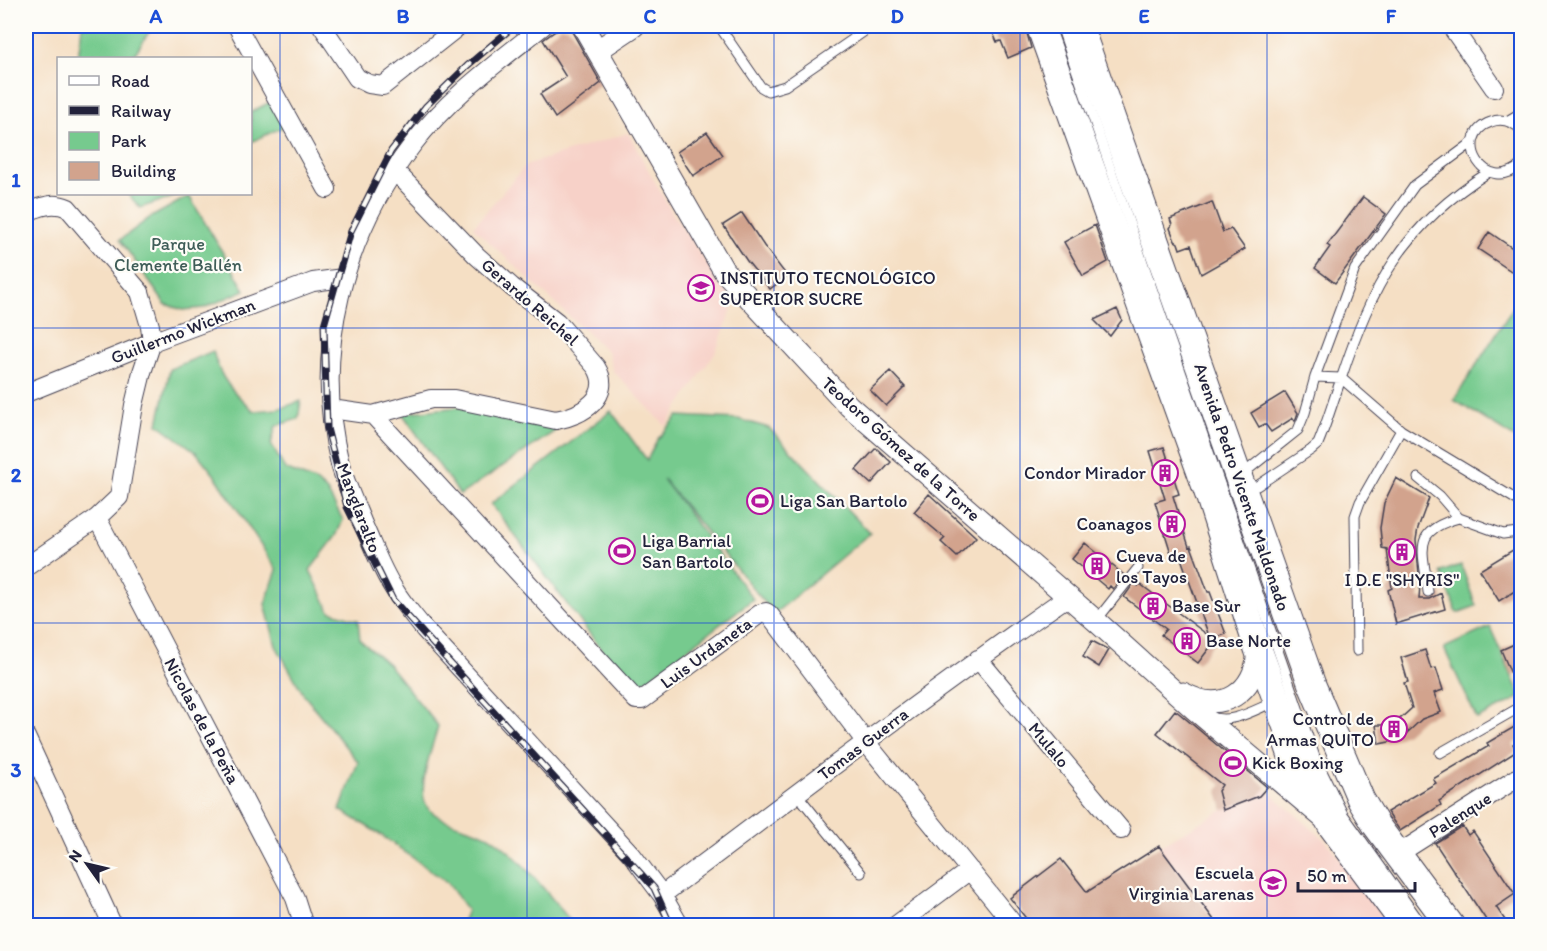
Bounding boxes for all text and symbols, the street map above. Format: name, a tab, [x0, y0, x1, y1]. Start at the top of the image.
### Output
text: A	[149, 4, 163, 28]
text: B	[397, 4, 410, 28]
text: C	[644, 4, 657, 28]
text: D	[890, 4, 904, 28]
text: E	[1138, 4, 1150, 28]
text: F	[1386, 4, 1397, 28]
legend	[57, 57, 252, 195]
text: Road	[111, 70, 150, 92]
text: Railway	[111, 100, 172, 122]
text: Park	[111, 130, 146, 152]
text: Building	[111, 160, 177, 182]
text: 1	[11, 168, 21, 192]
park label: Parque Clemente Ballén	[114, 233, 242, 276]
street label: Gerardo Reichel	[477, 254, 583, 350]
place label: INSTITUTO TECNOLÓGICO SUPERIOR SUCRE	[720, 267, 936, 310]
school or university icon: INSTITUTO TECNOLÓGICO SUPERIOR SUCRE	[686, 273, 716, 303]
street label: Guillermo Wickman	[108, 293, 259, 369]
street label: Avenida Pedro Vicente Maldonado	[1189, 360, 1295, 614]
street label: Teodoro Gómez de la Torre	[817, 372, 985, 526]
building icon: Condor Mirador	[1150, 458, 1180, 488]
street label: Manglaralto	[332, 460, 386, 556]
place label: Condor Mirador	[1024, 462, 1147, 484]
text: 2	[11, 463, 22, 487]
sports icon: Liga San Bartolo	[745, 486, 775, 516]
place label: Liga San Bartolo	[780, 490, 907, 512]
building icon: Coanagos	[1157, 509, 1187, 539]
place label: Coanagos	[1076, 513, 1152, 535]
place label: Liga Barrial San Bartolo	[642, 530, 733, 573]
sports icon: Liga Barrial San Bartolo	[607, 536, 637, 566]
building icon: I D.E "SHYRIS"	[1387, 537, 1417, 567]
place label: Cueva de los Tayos	[1116, 545, 1187, 588]
building icon: Cueva de los Tayos	[1082, 551, 1112, 581]
place label: I D.E "SHYRIS"	[1344, 569, 1460, 591]
building icon: Base Sur	[1138, 591, 1168, 621]
place label: Base Sur	[1172, 595, 1241, 617]
street label: Luis Urdaneta	[656, 612, 756, 694]
building icon: Base Norte	[1172, 626, 1202, 656]
place label: Base Norte	[1206, 630, 1291, 652]
street label: Nicolas de la Peña	[159, 654, 245, 788]
street label: Tomas Guerra	[813, 703, 913, 785]
place label: Control de Armas QUITO	[1267, 708, 1374, 751]
building icon: Control de Armas QUITO	[1379, 714, 1409, 744]
street label: Mulalo	[1024, 718, 1074, 772]
sports icon: Kick Boxing	[1218, 748, 1248, 778]
place label: Kick Boxing	[1252, 752, 1344, 774]
text: 3	[11, 758, 22, 782]
street label: Palenque	[1424, 787, 1496, 843]
north arrow	[57, 834, 117, 894]
text: N	[64, 846, 86, 866]
scale bar	[1298, 855, 1415, 893]
place label: Escuela Virginia Larenas	[1129, 862, 1255, 905]
text: 50 m	[1307, 865, 1347, 887]
school or university icon: Escuela Virginia Larenas	[1258, 868, 1288, 898]

